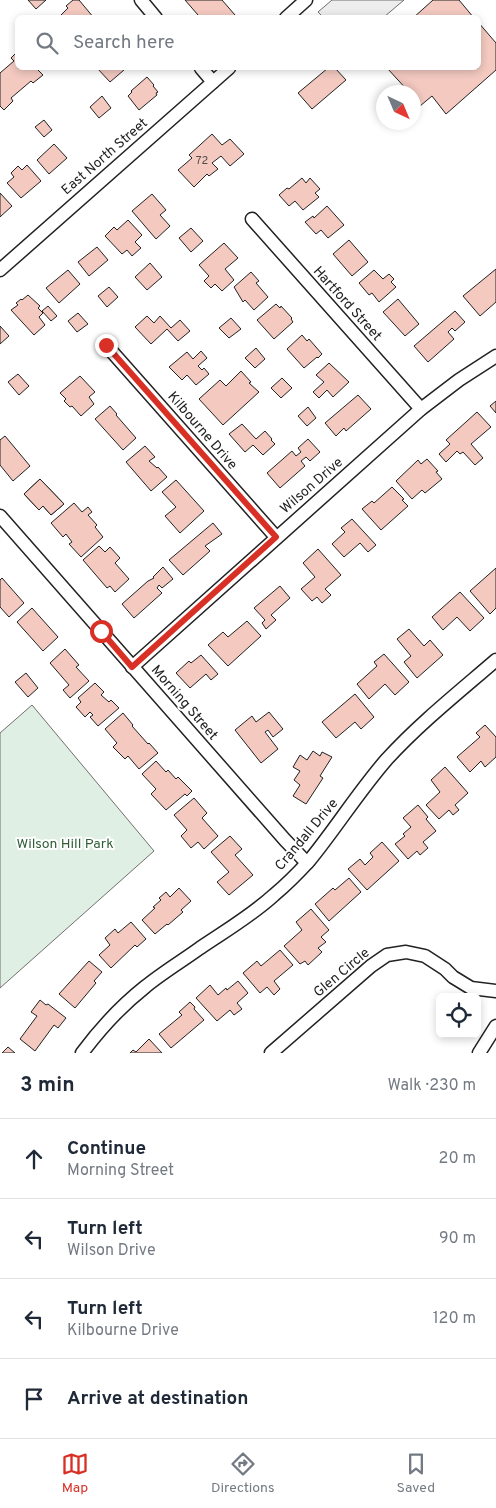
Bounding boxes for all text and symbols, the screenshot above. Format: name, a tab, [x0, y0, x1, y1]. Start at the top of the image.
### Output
search box	[15, 15, 481, 70]
icon: search	[33, 29, 61, 57]
text: Search here	[73, 31, 175, 55]
north arrow	[376, 85, 421, 130]
street label: East North Street	[58, 115, 152, 199]
house number: 72	[196, 154, 208, 168]
street label: Hartford Street	[309, 263, 385, 345]
route end	[95, 334, 118, 357]
street label: Kilbourne Drive	[163, 389, 241, 473]
street label: Wilson Drive	[277, 454, 347, 518]
route start	[90, 620, 113, 643]
street label: Morning Street	[147, 662, 221, 744]
street label: Crandall Drive	[272, 795, 342, 875]
park label: Wilson Hill Park	[16, 836, 114, 853]
street label: Glen Circle	[310, 945, 374, 1001]
map controls	[436, 993, 481, 1038]
button: locate	[436, 993, 481, 1038]
text: 3 min	[20, 1072, 75, 1099]
text: Walk · 230 m	[387, 1076, 476, 1096]
text: Continue	[67, 1137, 146, 1161]
icon: ahead	[20, 1145, 48, 1173]
text: 20 m	[439, 1149, 476, 1169]
text: Morning Street	[67, 1161, 174, 1181]
text: Turn left	[67, 1217, 143, 1241]
icon: left	[20, 1225, 48, 1253]
text: 90 m	[439, 1229, 476, 1249]
text: Wilson Drive	[67, 1241, 156, 1261]
text: Turn left	[67, 1297, 143, 1321]
icon: left	[20, 1305, 48, 1333]
text: 120 m	[433, 1309, 476, 1329]
text: Kilbourne Drive	[67, 1321, 179, 1341]
icon: arrive	[20, 1385, 48, 1413]
text: Arrive at destination	[67, 1387, 248, 1411]
tab: Map	[61, 1450, 89, 1497]
tab: Directions	[211, 1450, 275, 1497]
tab: Saved	[397, 1450, 435, 1497]

